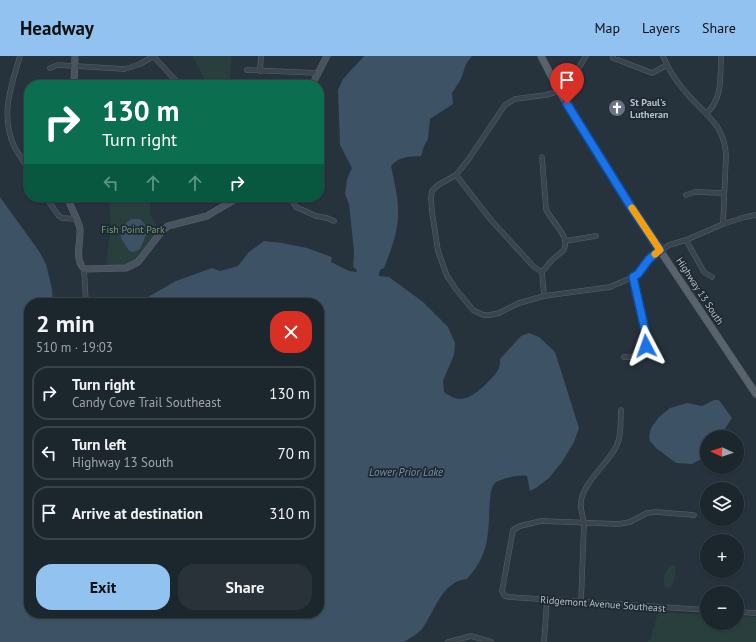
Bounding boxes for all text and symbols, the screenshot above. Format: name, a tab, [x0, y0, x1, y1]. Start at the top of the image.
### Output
text: Headway	[20, 16, 94, 40]
text: Map	[594, 19, 620, 37]
text: Layers	[642, 19, 680, 37]
text: Share	[702, 19, 736, 37]
pin	[550, 63, 584, 104]
icon: arrive	[556, 69, 578, 91]
text: 130 m	[102, 92, 179, 129]
icon: right	[36, 96, 88, 148]
place label: St Paul's Lutheran	[630, 96, 668, 121]
church icon: St Paul's Lutheran	[607, 98, 627, 118]
text: Turn right	[102, 128, 177, 151]
icon: left	[100, 172, 122, 194]
icon: ahead	[142, 172, 164, 194]
icon: ahead	[184, 172, 206, 194]
icon: right	[226, 172, 248, 194]
park label: Fish Point Park	[101, 223, 165, 236]
street label: Highway 13 South	[673, 255, 727, 327]
text: 2 min	[36, 308, 95, 339]
button: close	[270, 311, 312, 353]
position arrow	[625, 325, 667, 367]
text: 510 m · 19:03	[36, 339, 113, 356]
text: Turn right	[72, 375, 135, 394]
icon: right	[38, 382, 60, 404]
text: 130 m	[269, 384, 310, 403]
text: Candy Cove Trail Southeast	[72, 394, 221, 411]
north arrow	[700, 430, 744, 474]
map controls	[700, 430, 744, 630]
text: Turn left	[72, 435, 126, 454]
icon: left	[38, 442, 60, 464]
text: 70 m	[277, 444, 310, 463]
text: Highway 13 South	[72, 454, 173, 471]
water label: Lower Prior Lake	[369, 465, 443, 479]
button: layers	[700, 482, 744, 526]
icon: arrive	[38, 502, 60, 524]
text: Arrive at destination	[72, 504, 203, 523]
text: 310 m	[269, 504, 310, 523]
button: +	[700, 534, 744, 578]
button: Exit	[36, 564, 170, 610]
button: Share	[178, 564, 312, 610]
button: −	[700, 586, 744, 630]
street label: Ridgemont Avenue Southeast	[540, 593, 667, 615]

